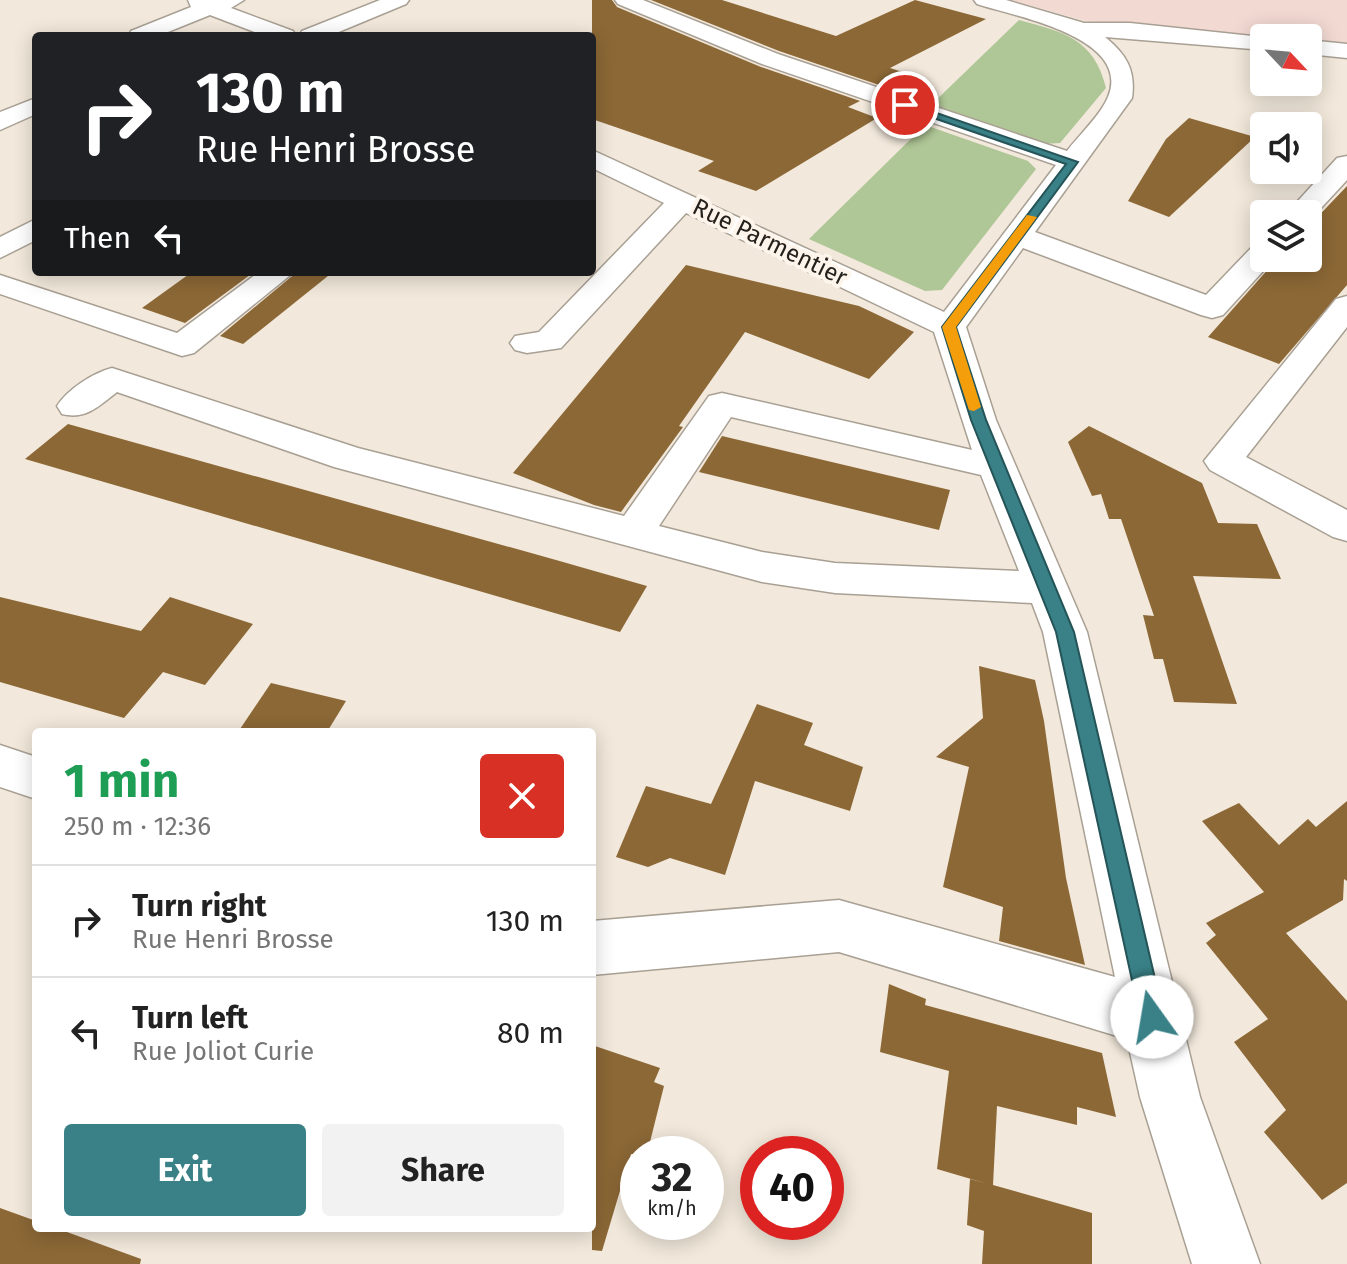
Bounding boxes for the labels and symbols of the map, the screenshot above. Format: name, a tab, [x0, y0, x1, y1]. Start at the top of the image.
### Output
north arrow	[1250, 24, 1322, 96]
pin	[871, 71, 939, 139]
street label: Rue Parmentier	[688, 193, 852, 292]
position arrow	[1110, 975, 1194, 1059]
speed limit sign: 40	[740, 1136, 844, 1240]

